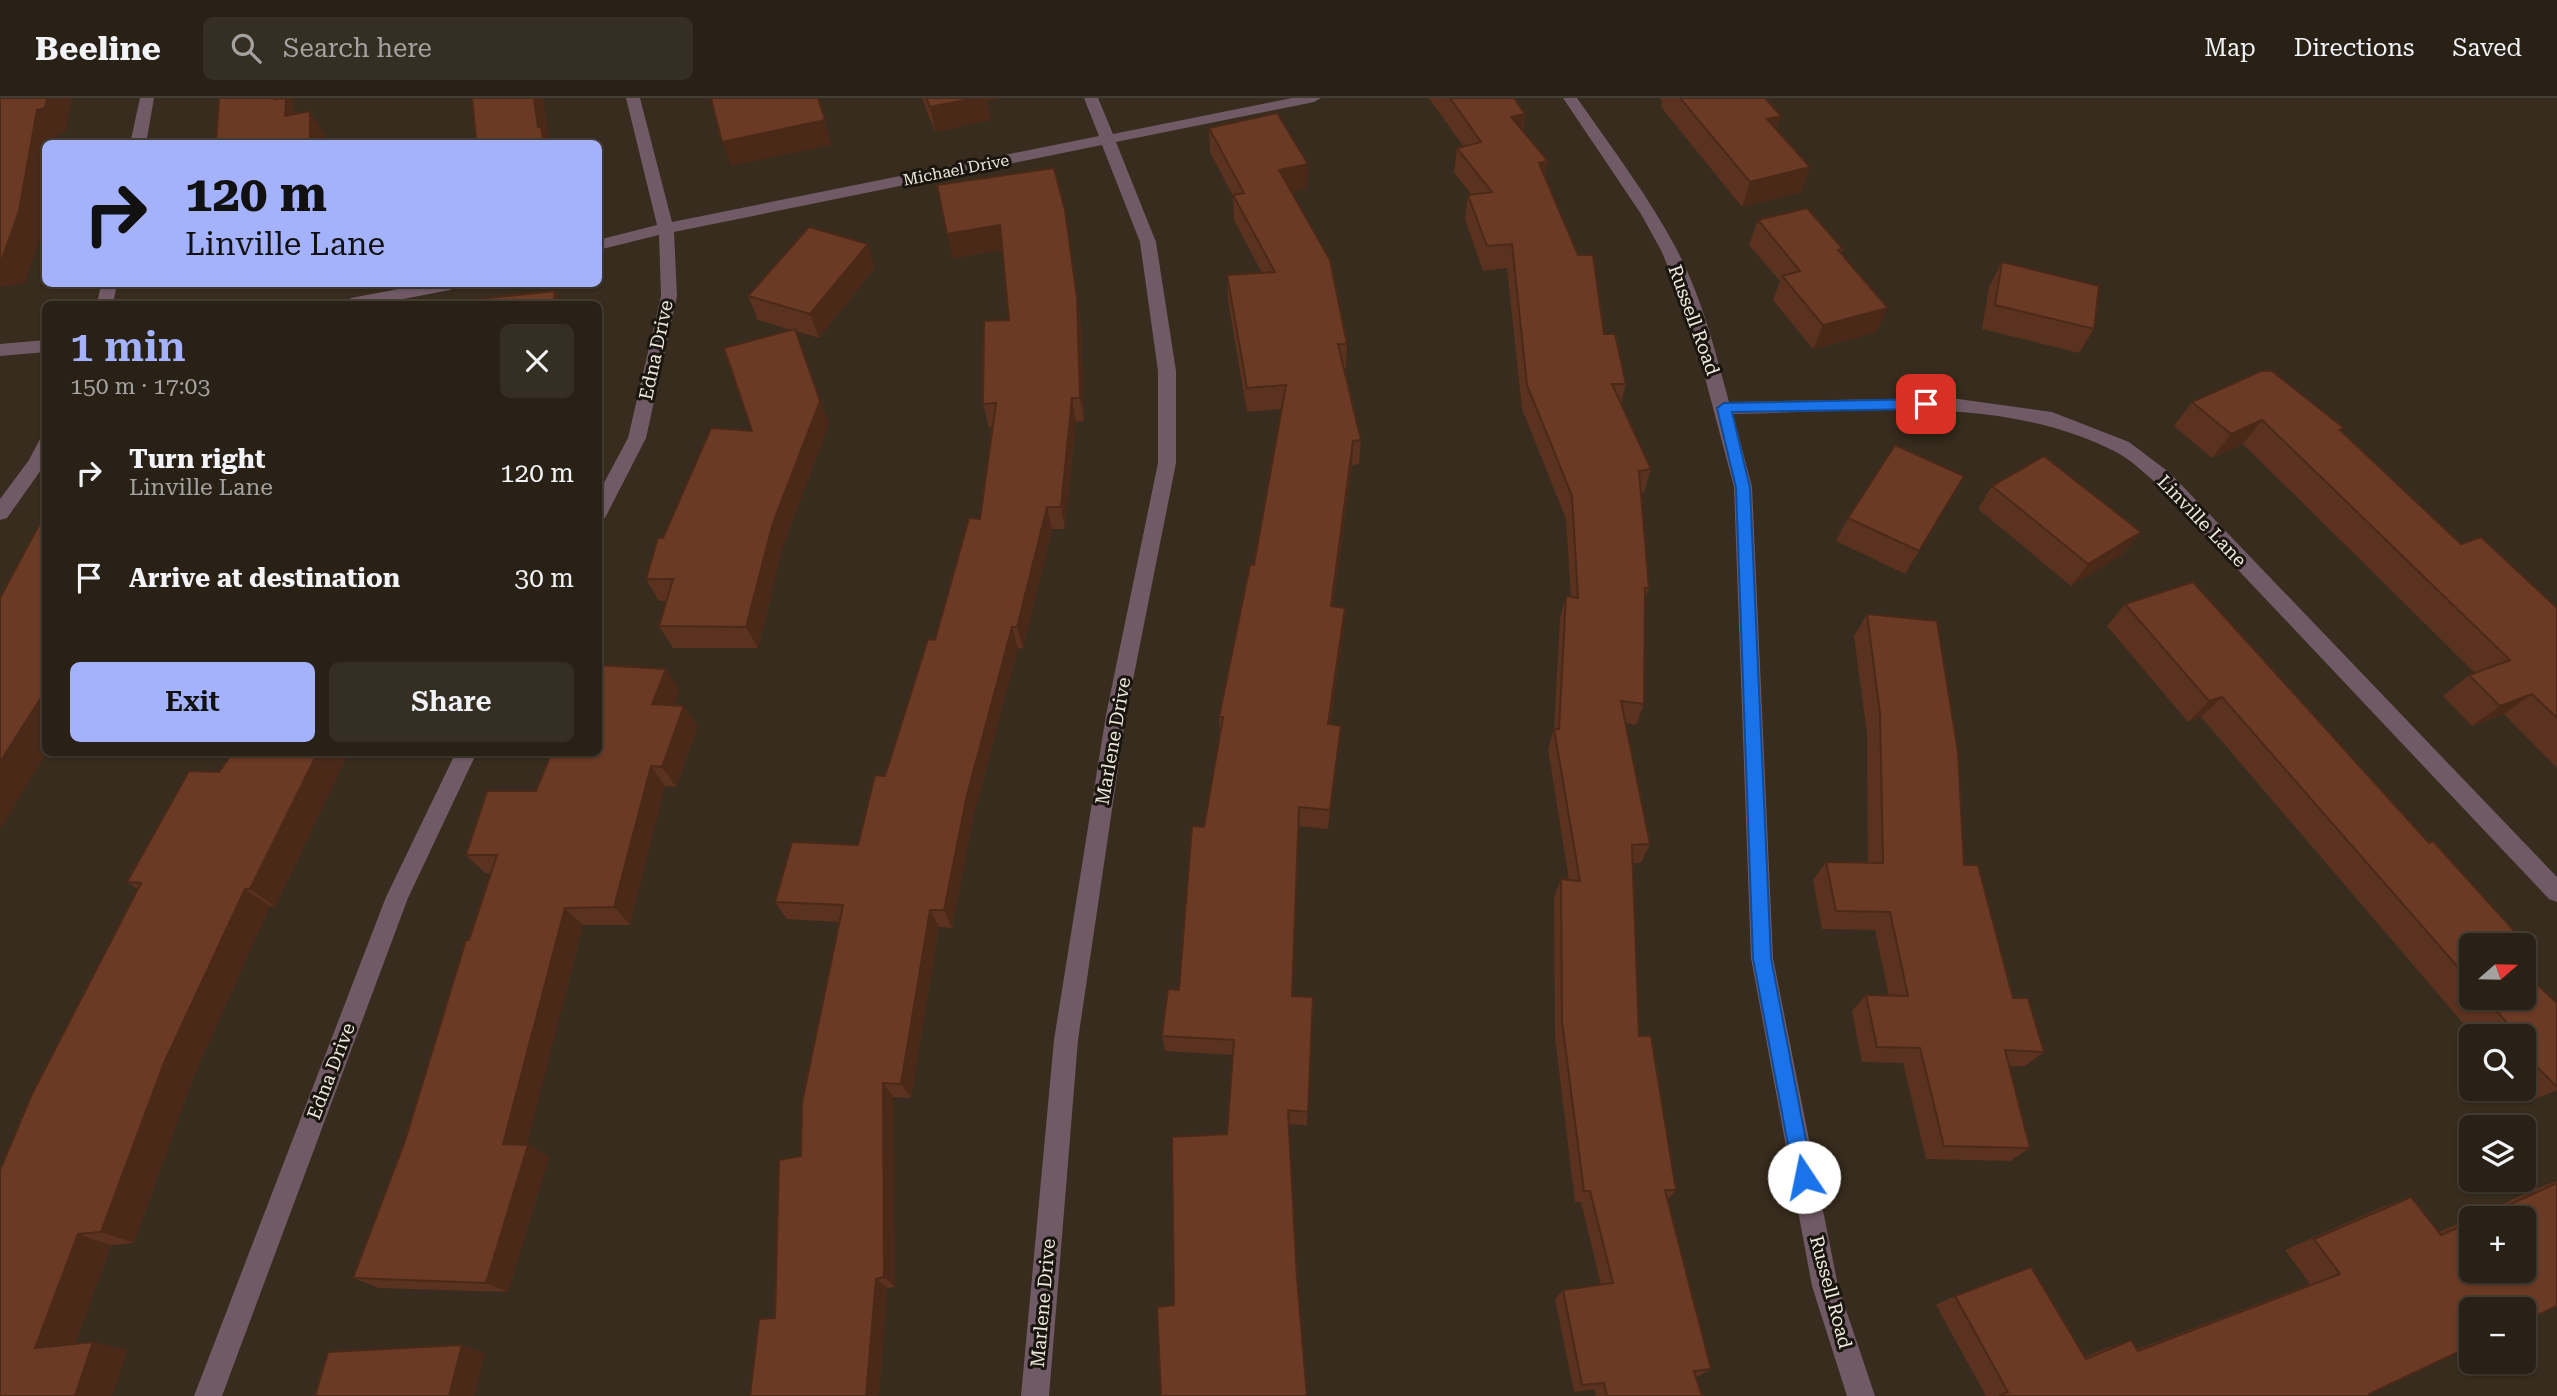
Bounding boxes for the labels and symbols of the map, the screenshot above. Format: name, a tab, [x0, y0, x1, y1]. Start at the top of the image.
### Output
street label: Michael Drive	[901, 150, 1011, 190]
street label: Russell Road	[1663, 262, 1725, 378]
street label: Edna Drive	[634, 298, 678, 402]
pin	[1896, 374, 1956, 434]
street label: Linville Lane	[2152, 470, 2252, 572]
street label: Marlene Drive	[1090, 675, 1136, 807]
north arrow	[2459, 933, 2536, 1010]
street label: Edna Drive	[302, 1020, 360, 1122]
position arrow	[1767, 1140, 1841, 1214]
street label: Russell Road	[1805, 1233, 1857, 1351]
street label: Marlene Drive	[1026, 1238, 1060, 1368]

